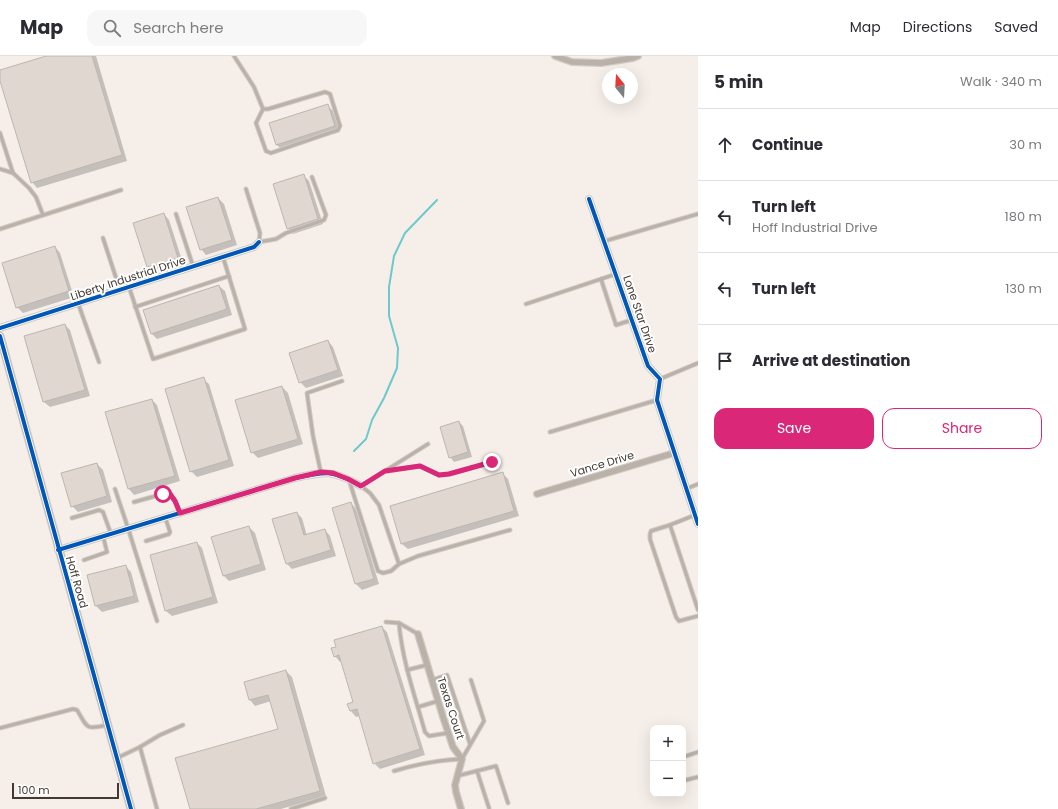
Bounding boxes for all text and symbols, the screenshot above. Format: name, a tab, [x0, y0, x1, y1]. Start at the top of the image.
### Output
search box	[87, 10, 367, 46]
text: Map	[20, 14, 63, 41]
icon: search	[101, 17, 123, 39]
text: Search here	[133, 17, 224, 38]
text: Map	[850, 17, 881, 37]
text: Directions	[903, 17, 972, 37]
text: Saved	[994, 17, 1038, 37]
north arrow	[602, 68, 638, 104]
text: 5 min	[714, 70, 763, 94]
text: Walk · 340 m	[960, 72, 1042, 91]
icon: ahead	[714, 134, 736, 156]
text: Continue	[752, 134, 823, 155]
text: 30 m	[1009, 135, 1042, 154]
text: Turn left	[752, 196, 816, 217]
icon: left	[714, 206, 736, 228]
text: 180 m	[1005, 207, 1042, 226]
text: Hoff Industrial Drive	[752, 218, 878, 237]
street label: Liberty Industrial Drive	[68, 252, 188, 304]
street label: Lone Star Drive	[619, 273, 661, 355]
icon: left	[714, 278, 736, 300]
text: Turn left	[752, 278, 816, 299]
text: 130 m	[1005, 279, 1042, 298]
icon: arrive	[714, 350, 736, 372]
text: Arrive at destination	[752, 350, 910, 371]
button: Save	[714, 408, 874, 449]
button: Share	[882, 408, 1042, 449]
street label: Vance Drive	[568, 447, 636, 481]
route end	[483, 453, 501, 471]
route start	[154, 485, 172, 503]
street label: Hoff Road	[62, 554, 92, 610]
street label: Texas Court	[433, 675, 469, 741]
map controls	[650, 725, 686, 797]
button: +	[650, 725, 686, 761]
button: −	[650, 761, 686, 797]
scale bar	[12, 781, 119, 800]
text: 100 m	[18, 782, 50, 798]

